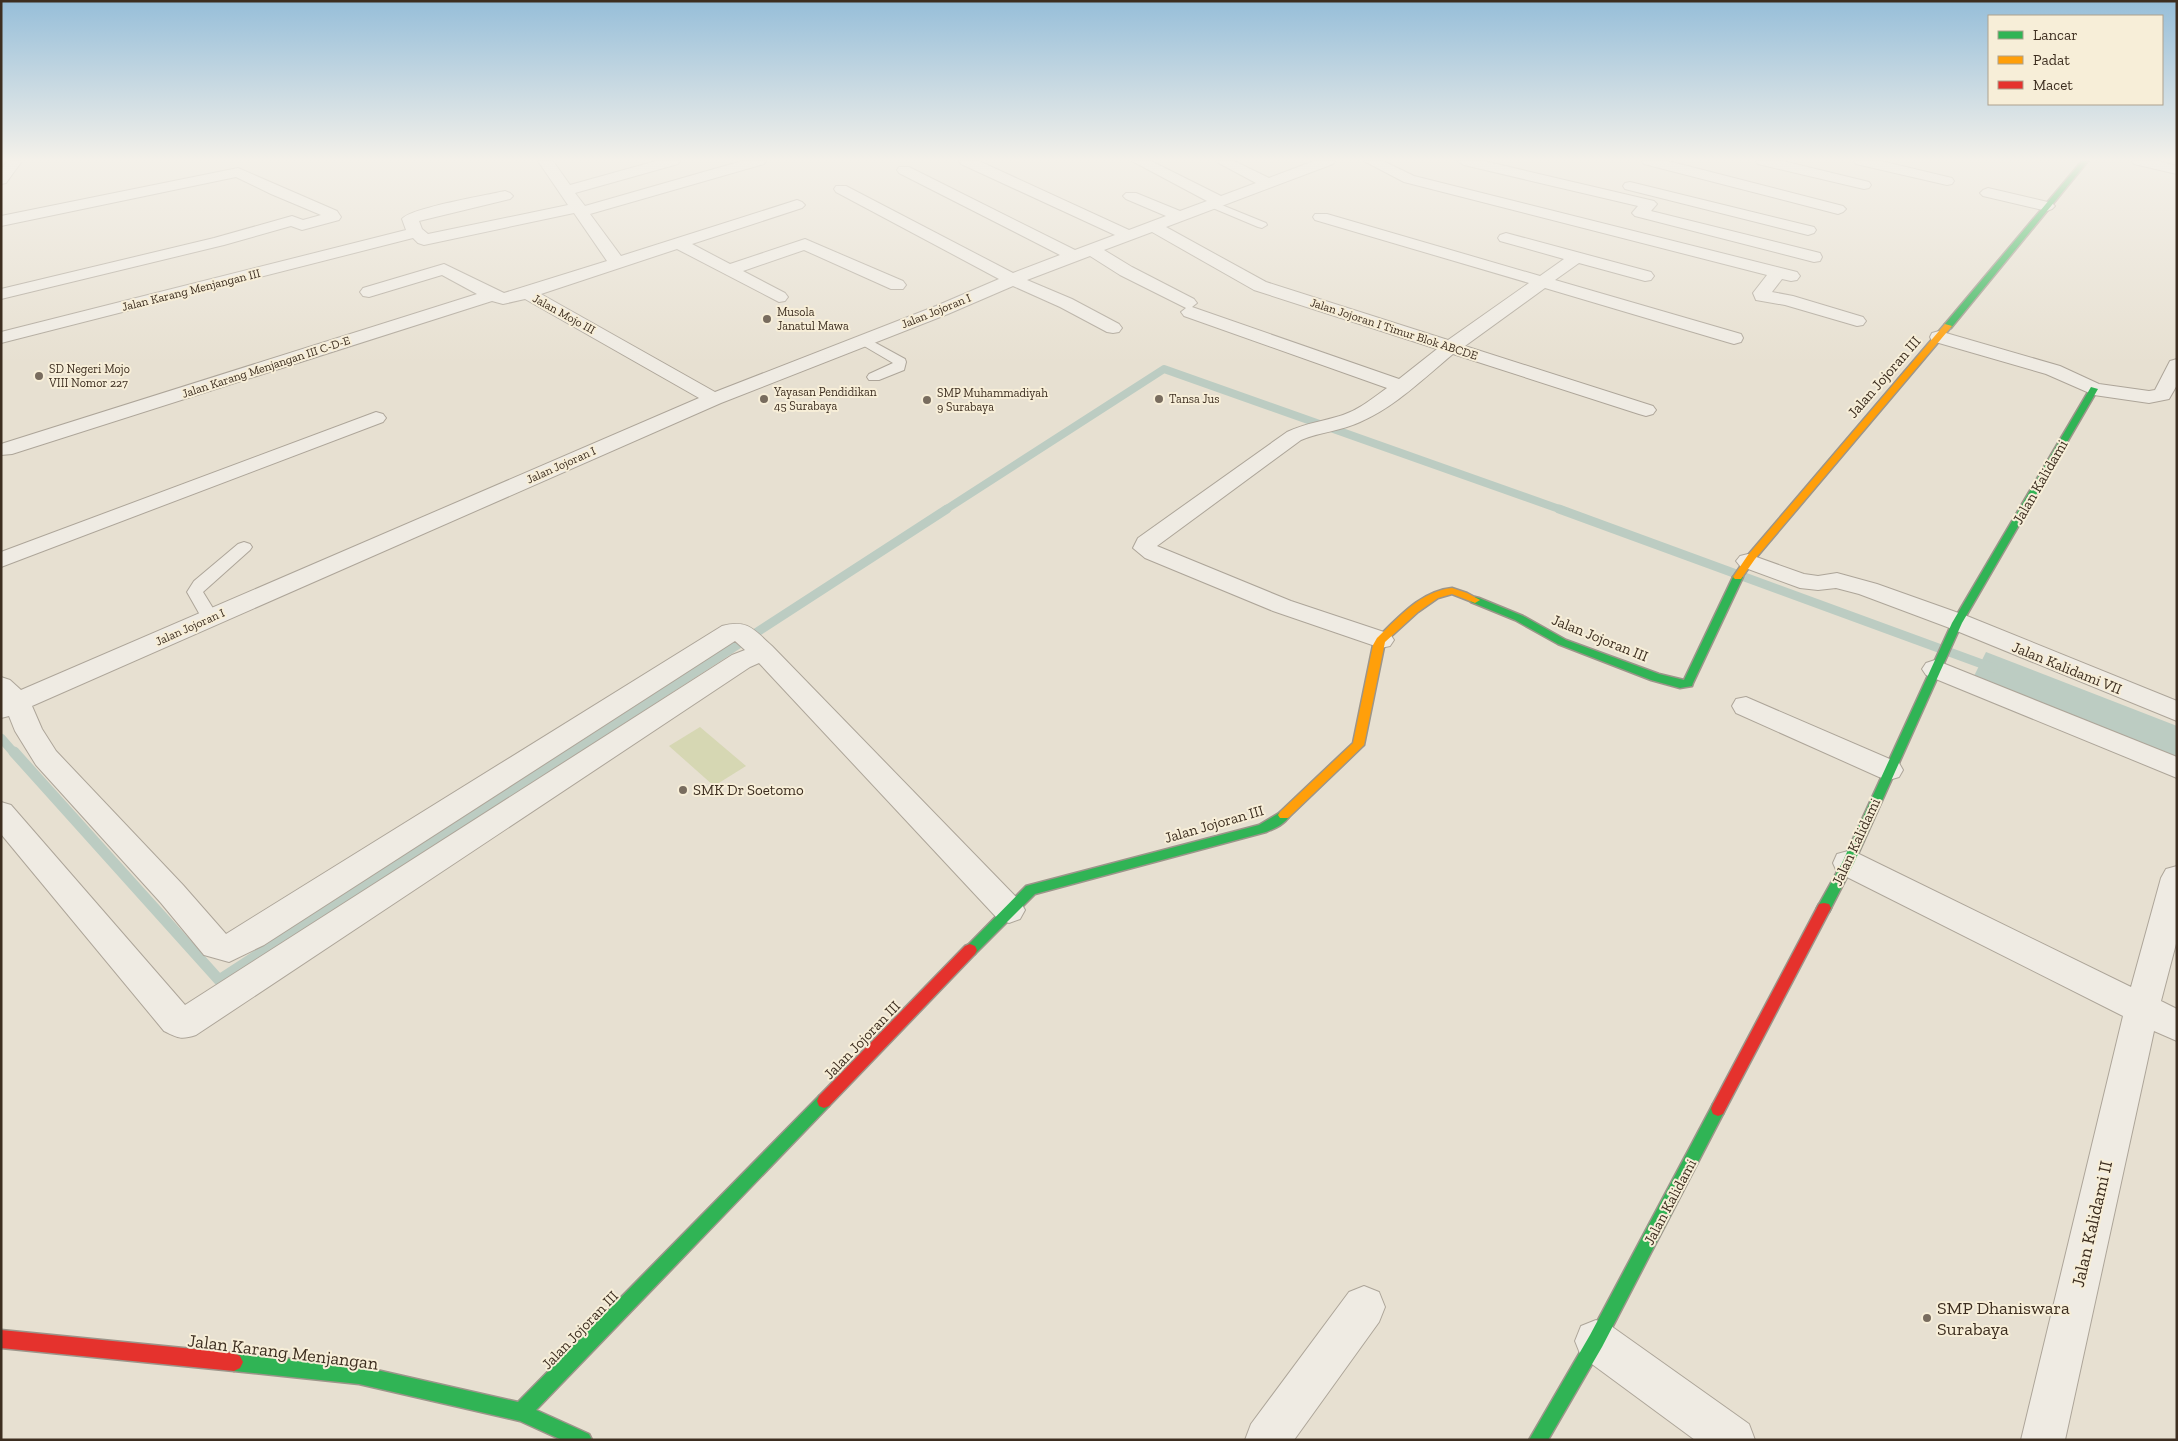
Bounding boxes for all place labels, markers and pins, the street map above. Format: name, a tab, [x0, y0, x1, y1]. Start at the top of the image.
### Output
place label: Musola Janatul Mawa	[777, 305, 849, 333]
marker: Musola Janatul Mawa	[761, 313, 773, 325]
place label: SD Negeri Mojo VIII Nomor 227	[48, 362, 130, 390]
marker: SD Negeri Mojo VIII Nomor 227	[33, 370, 45, 382]
place label: Yayasan Pendidikan 45 Surabaya	[773, 385, 877, 413]
place label: SMP Muhammadiyah 9 Surabaya	[937, 386, 1048, 414]
place label: Tansa Jus	[1169, 392, 1220, 406]
marker: Yayasan Pendidikan 45 Surabaya	[758, 393, 770, 405]
marker: Tansa Jus	[1153, 393, 1165, 405]
marker: SMP Muhammadiyah 9 Surabaya	[921, 394, 933, 406]
place label: SMK Dr Soetomo	[693, 781, 804, 799]
marker: SMK Dr Soetomo	[677, 784, 689, 796]
place label: SMP Dhaniswara Surabaya	[1937, 1297, 2070, 1340]
marker: SMP Dhaniswara Surabaya	[1921, 1312, 1933, 1324]

